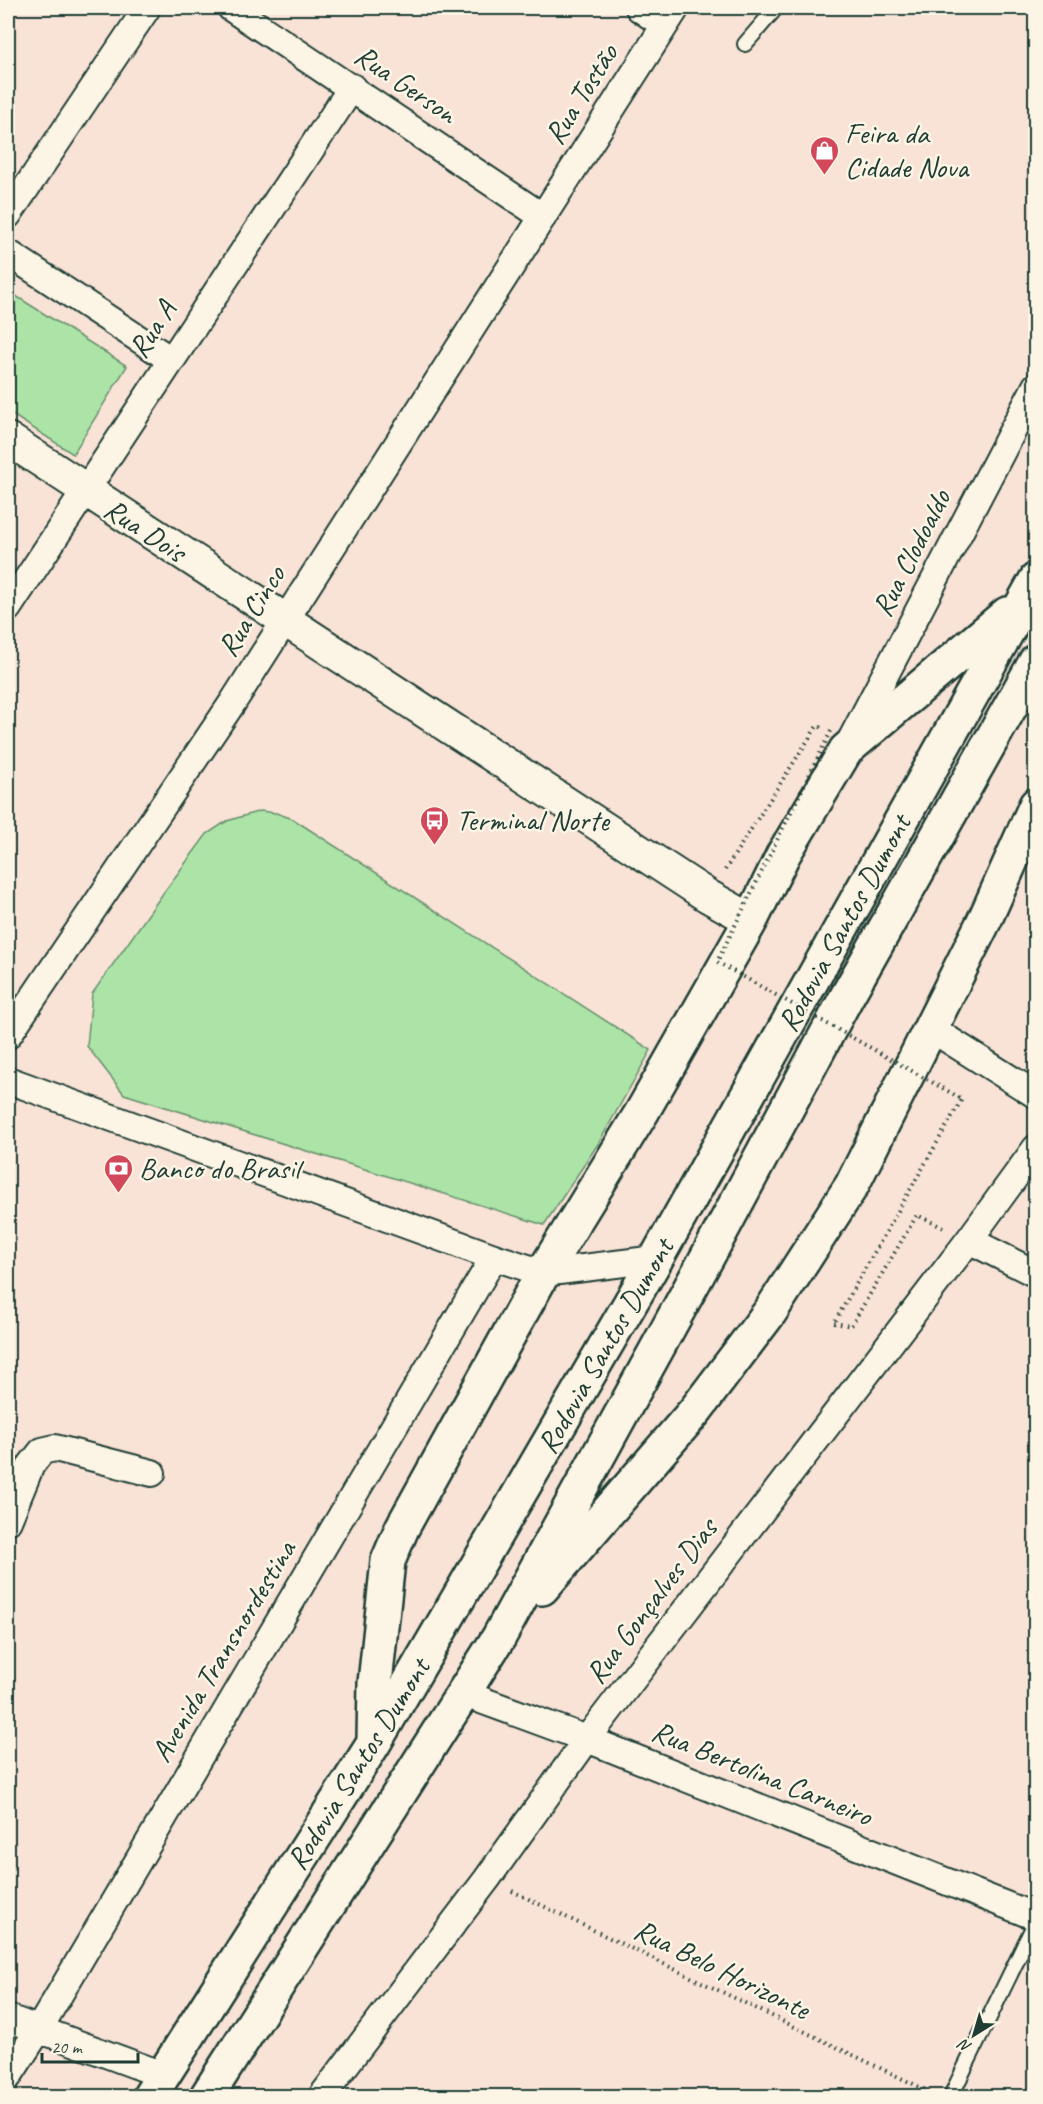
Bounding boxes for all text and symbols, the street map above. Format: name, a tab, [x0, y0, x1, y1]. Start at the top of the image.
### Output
street label: Rua Gerson	[348, 36, 466, 133]
street label: Rua Tostão	[535, 36, 627, 151]
place label: Feira da Cidade Nova	[845, 114, 970, 186]
shop icon: Feira da Cidade Nova	[808, 134, 840, 176]
street label: Rua A	[120, 292, 186, 365]
street label: Rua Clodoaldo	[863, 482, 960, 623]
street label: Rua Dois	[97, 490, 195, 572]
street label: Rua Cinco	[208, 557, 294, 664]
place label: Terminal Norte	[456, 801, 611, 839]
bus stop icon: Terminal Norte	[419, 804, 451, 846]
street label: Rodovia Santos Dumont	[769, 805, 921, 1038]
place label: Banco do Brasil	[139, 1149, 304, 1187]
bank icon: Banco do Brasil	[102, 1152, 134, 1194]
street label: Rodovia Santos Dumont	[528, 1229, 684, 1460]
street label: Rua Gonçalves Dias	[577, 1509, 727, 1691]
street label: Avenida Transnordestina	[142, 1532, 305, 1769]
street label: Rodovia Santos Dumont	[278, 1649, 440, 1877]
street label: Rua Bertolina Carneiro	[646, 1712, 879, 1835]
street label: Rua Belo Horizonte	[628, 1910, 818, 2029]
north arrow	[944, 2005, 1004, 2065]
scale bar	[42, 2026, 138, 2064]
text: N	[953, 2033, 976, 2057]
text: 20 m	[51, 2036, 84, 2058]

